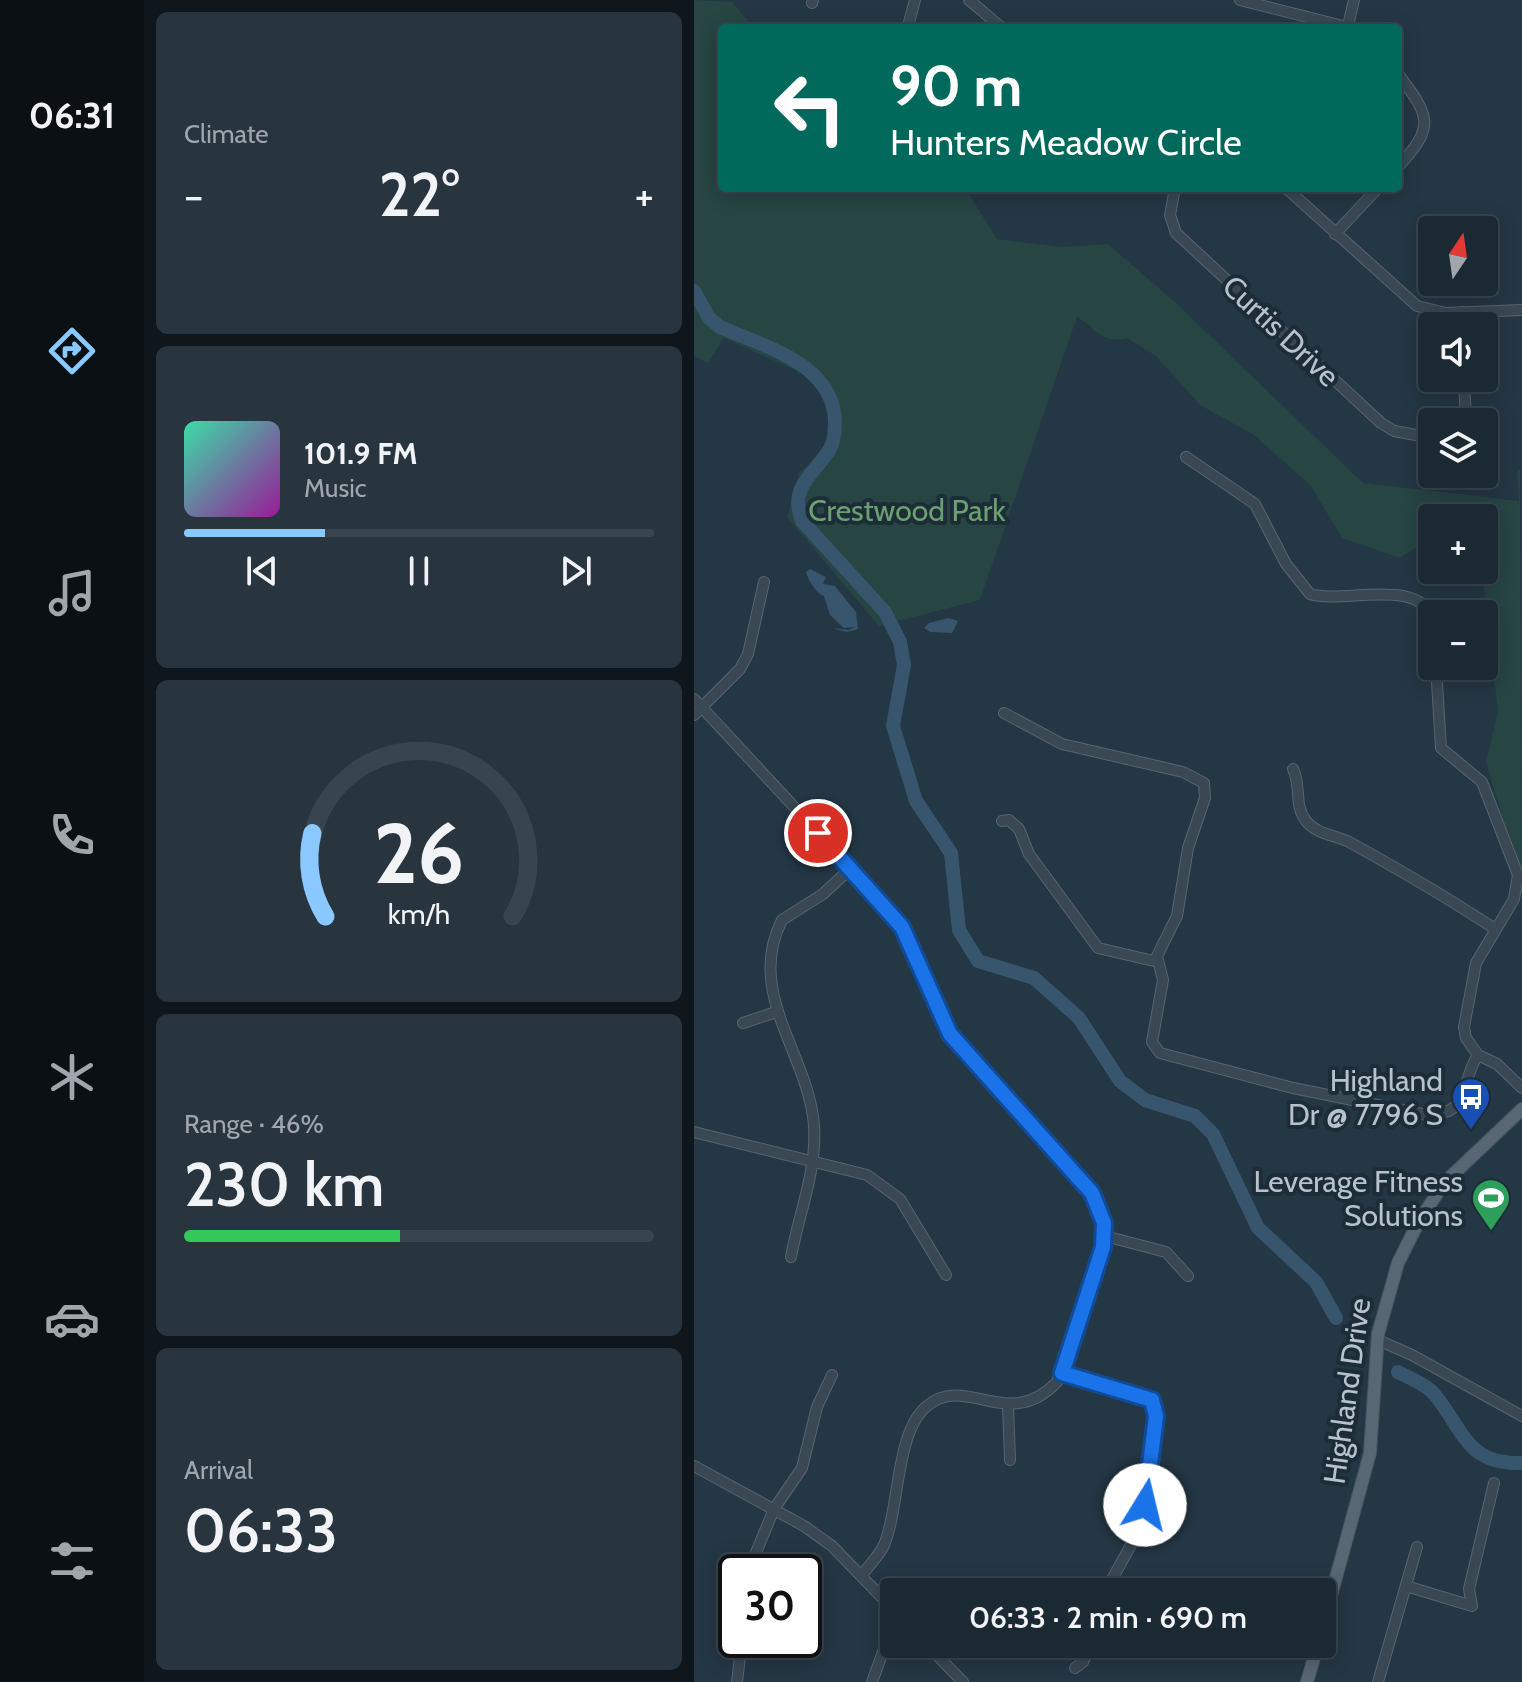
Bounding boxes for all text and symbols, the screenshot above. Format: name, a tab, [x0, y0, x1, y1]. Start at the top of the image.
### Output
text: 90 m	[890, 52, 1022, 120]
icon: left	[758, 56, 862, 160]
text: 06:31	[29, 93, 115, 137]
text: Climate	[184, 118, 269, 150]
text: Hunters Meadow Circle	[890, 120, 1242, 164]
text: 22°	[379, 158, 459, 231]
text: −	[184, 169, 203, 222]
text: +	[635, 169, 654, 222]
north arrow	[1418, 216, 1498, 296]
map controls	[1418, 216, 1498, 680]
street label: Curtis Drive	[1215, 268, 1347, 394]
button: sound	[1418, 312, 1498, 392]
icon: directions	[44, 323, 100, 379]
button: layers	[1418, 408, 1498, 488]
text: 101.9 FM	[304, 435, 417, 472]
text: Music	[304, 472, 367, 504]
park label: Crestwood Park	[808, 492, 1006, 529]
button: +	[1418, 504, 1498, 584]
icon: previous	[240, 549, 284, 593]
icon: pause	[397, 549, 441, 593]
icon: next	[554, 549, 598, 593]
icon: music	[44, 565, 100, 621]
button: −	[1418, 600, 1498, 680]
pin	[784, 799, 852, 867]
text: 26	[374, 803, 464, 904]
icon: phone	[44, 807, 100, 863]
icon: arrive	[796, 811, 840, 855]
text: km/h	[388, 896, 450, 931]
icon: climate	[44, 1049, 100, 1105]
place label: Highland Dr @ 7796 S	[1288, 1062, 1443, 1133]
bus stop icon: Highland Dr @ 7796 S	[1450, 1076, 1492, 1131]
text: Range · 46%	[184, 1108, 324, 1140]
text: 230 km	[184, 1148, 384, 1221]
place label: Leverage Fitness Solutions	[1254, 1163, 1463, 1234]
sports icon: Leverage Fitness Solutions	[1470, 1177, 1512, 1232]
icon: car	[44, 1291, 100, 1347]
street label: Highland Drive	[1316, 1296, 1378, 1486]
text: Arrival	[184, 1454, 253, 1486]
position arrow	[1103, 1463, 1187, 1547]
text: 06:33	[184, 1494, 338, 1567]
icon: filters	[44, 1533, 100, 1589]
speed limit sign: 30	[718, 1554, 822, 1658]
text: 06:33 · 2 min · 690 m	[969, 1599, 1247, 1636]

